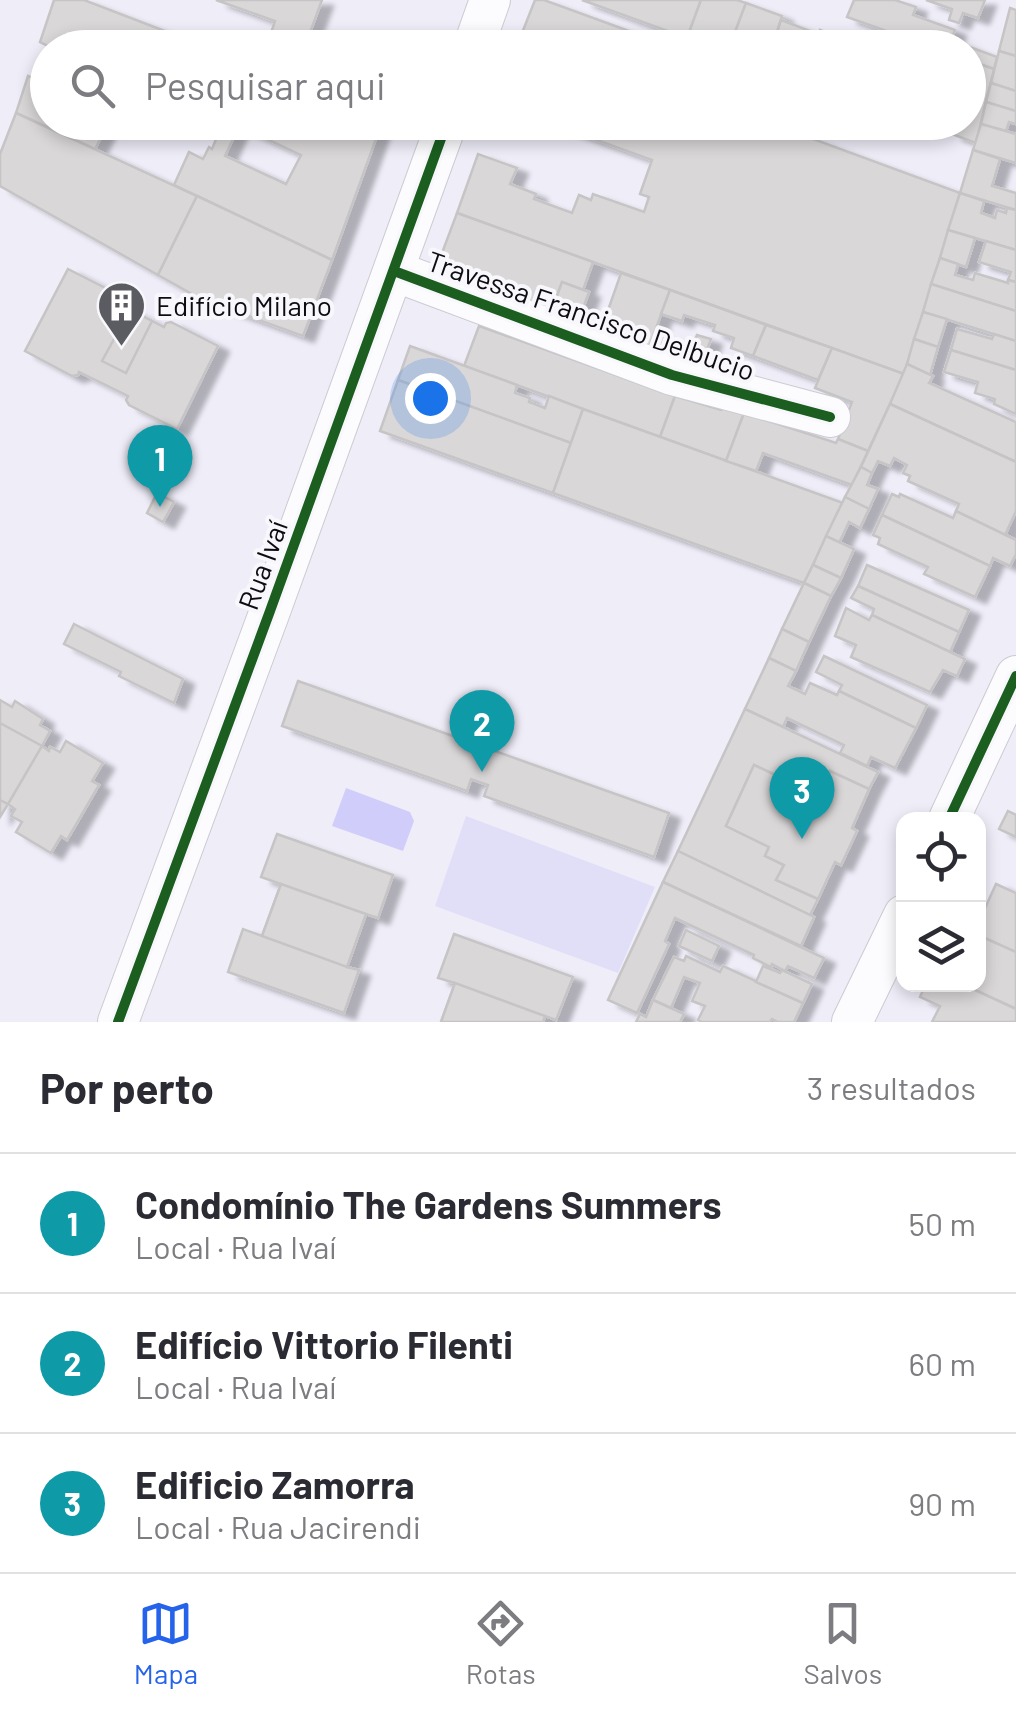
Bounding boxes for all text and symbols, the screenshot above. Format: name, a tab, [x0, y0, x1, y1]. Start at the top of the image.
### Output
search box	[30, 30, 986, 140]
icon: search	[65, 58, 120, 113]
text: Pesquisar aqui	[145, 62, 386, 108]
street label: Travessa Francisco Delbucio	[423, 243, 759, 387]
building icon: Edifício Milano	[95, 280, 147, 348]
place label: Edifício Milano	[156, 288, 332, 322]
your location	[405, 373, 456, 424]
pin: 1	[128, 424, 192, 507]
street label: Rua Ivaí	[230, 515, 294, 614]
pin: 2	[450, 690, 514, 772]
pin: 3	[770, 756, 834, 839]
map controls	[896, 812, 986, 992]
button: locate	[896, 812, 986, 902]
button: layers	[896, 902, 986, 992]
text: Por perto	[40, 1062, 214, 1112]
text: 3 resultados	[807, 1068, 976, 1106]
text: Condomínio The Gardens Summers	[135, 1181, 722, 1227]
text: 1	[67, 1204, 78, 1242]
text: 50 m	[909, 1204, 976, 1242]
text: Local · Rua Ivaí	[135, 1227, 336, 1265]
text: Edifício Vittorio Filenti	[135, 1321, 513, 1367]
text: 2	[64, 1344, 81, 1382]
text: 60 m	[909, 1344, 976, 1382]
text: Local · Rua Ivaí	[135, 1367, 336, 1405]
text: Edificio Zamorra	[135, 1461, 415, 1507]
text: 3	[64, 1484, 81, 1522]
text: 90 m	[908, 1484, 976, 1522]
text: Local · Rua Jacirendi	[135, 1507, 421, 1545]
tab: Mapa	[134, 1596, 198, 1690]
tab: Rotas	[466, 1596, 536, 1690]
tab: Salvos	[804, 1596, 882, 1690]

